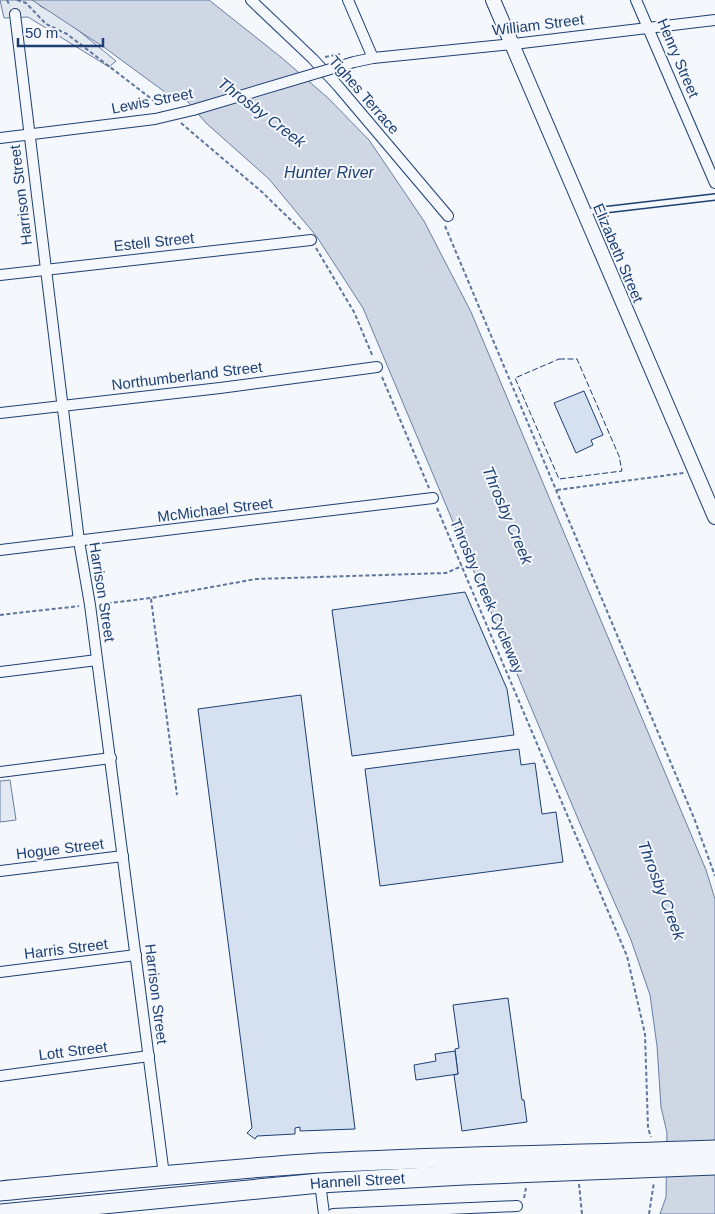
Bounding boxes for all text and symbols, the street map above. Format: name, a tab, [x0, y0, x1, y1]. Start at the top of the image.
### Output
street label: William Street	[491, 10, 586, 39]
scale bar	[18, 15, 102, 47]
street label: Henry Street	[654, 16, 703, 101]
text: 50 m	[25, 24, 58, 41]
street label: Tighes Terrace	[326, 52, 403, 137]
water label: Throsby Creek	[215, 74, 310, 151]
street label: Lewis Street	[110, 84, 195, 117]
street label: Harrison Street	[6, 143, 35, 246]
water label: Hunter River	[284, 164, 375, 181]
street label: Elizabeth Street	[590, 201, 647, 306]
street label: Estell Street	[113, 229, 196, 254]
street label: Northumberland Street	[111, 358, 264, 393]
water label: Throsby Creek	[479, 464, 536, 568]
street label: McMichael Street	[156, 494, 274, 525]
street label: Throsby Creek Cycleway	[447, 516, 528, 676]
street label: Harrison Street	[86, 541, 119, 644]
street label: Hogue Street	[15, 835, 106, 862]
water label: Throsby Creek	[635, 838, 689, 943]
street label: Harris Street	[23, 935, 110, 962]
street label: Harrison Street	[142, 943, 171, 1046]
street label: Lott Street	[38, 1038, 109, 1063]
street label: Hannell Street	[309, 1169, 406, 1192]

